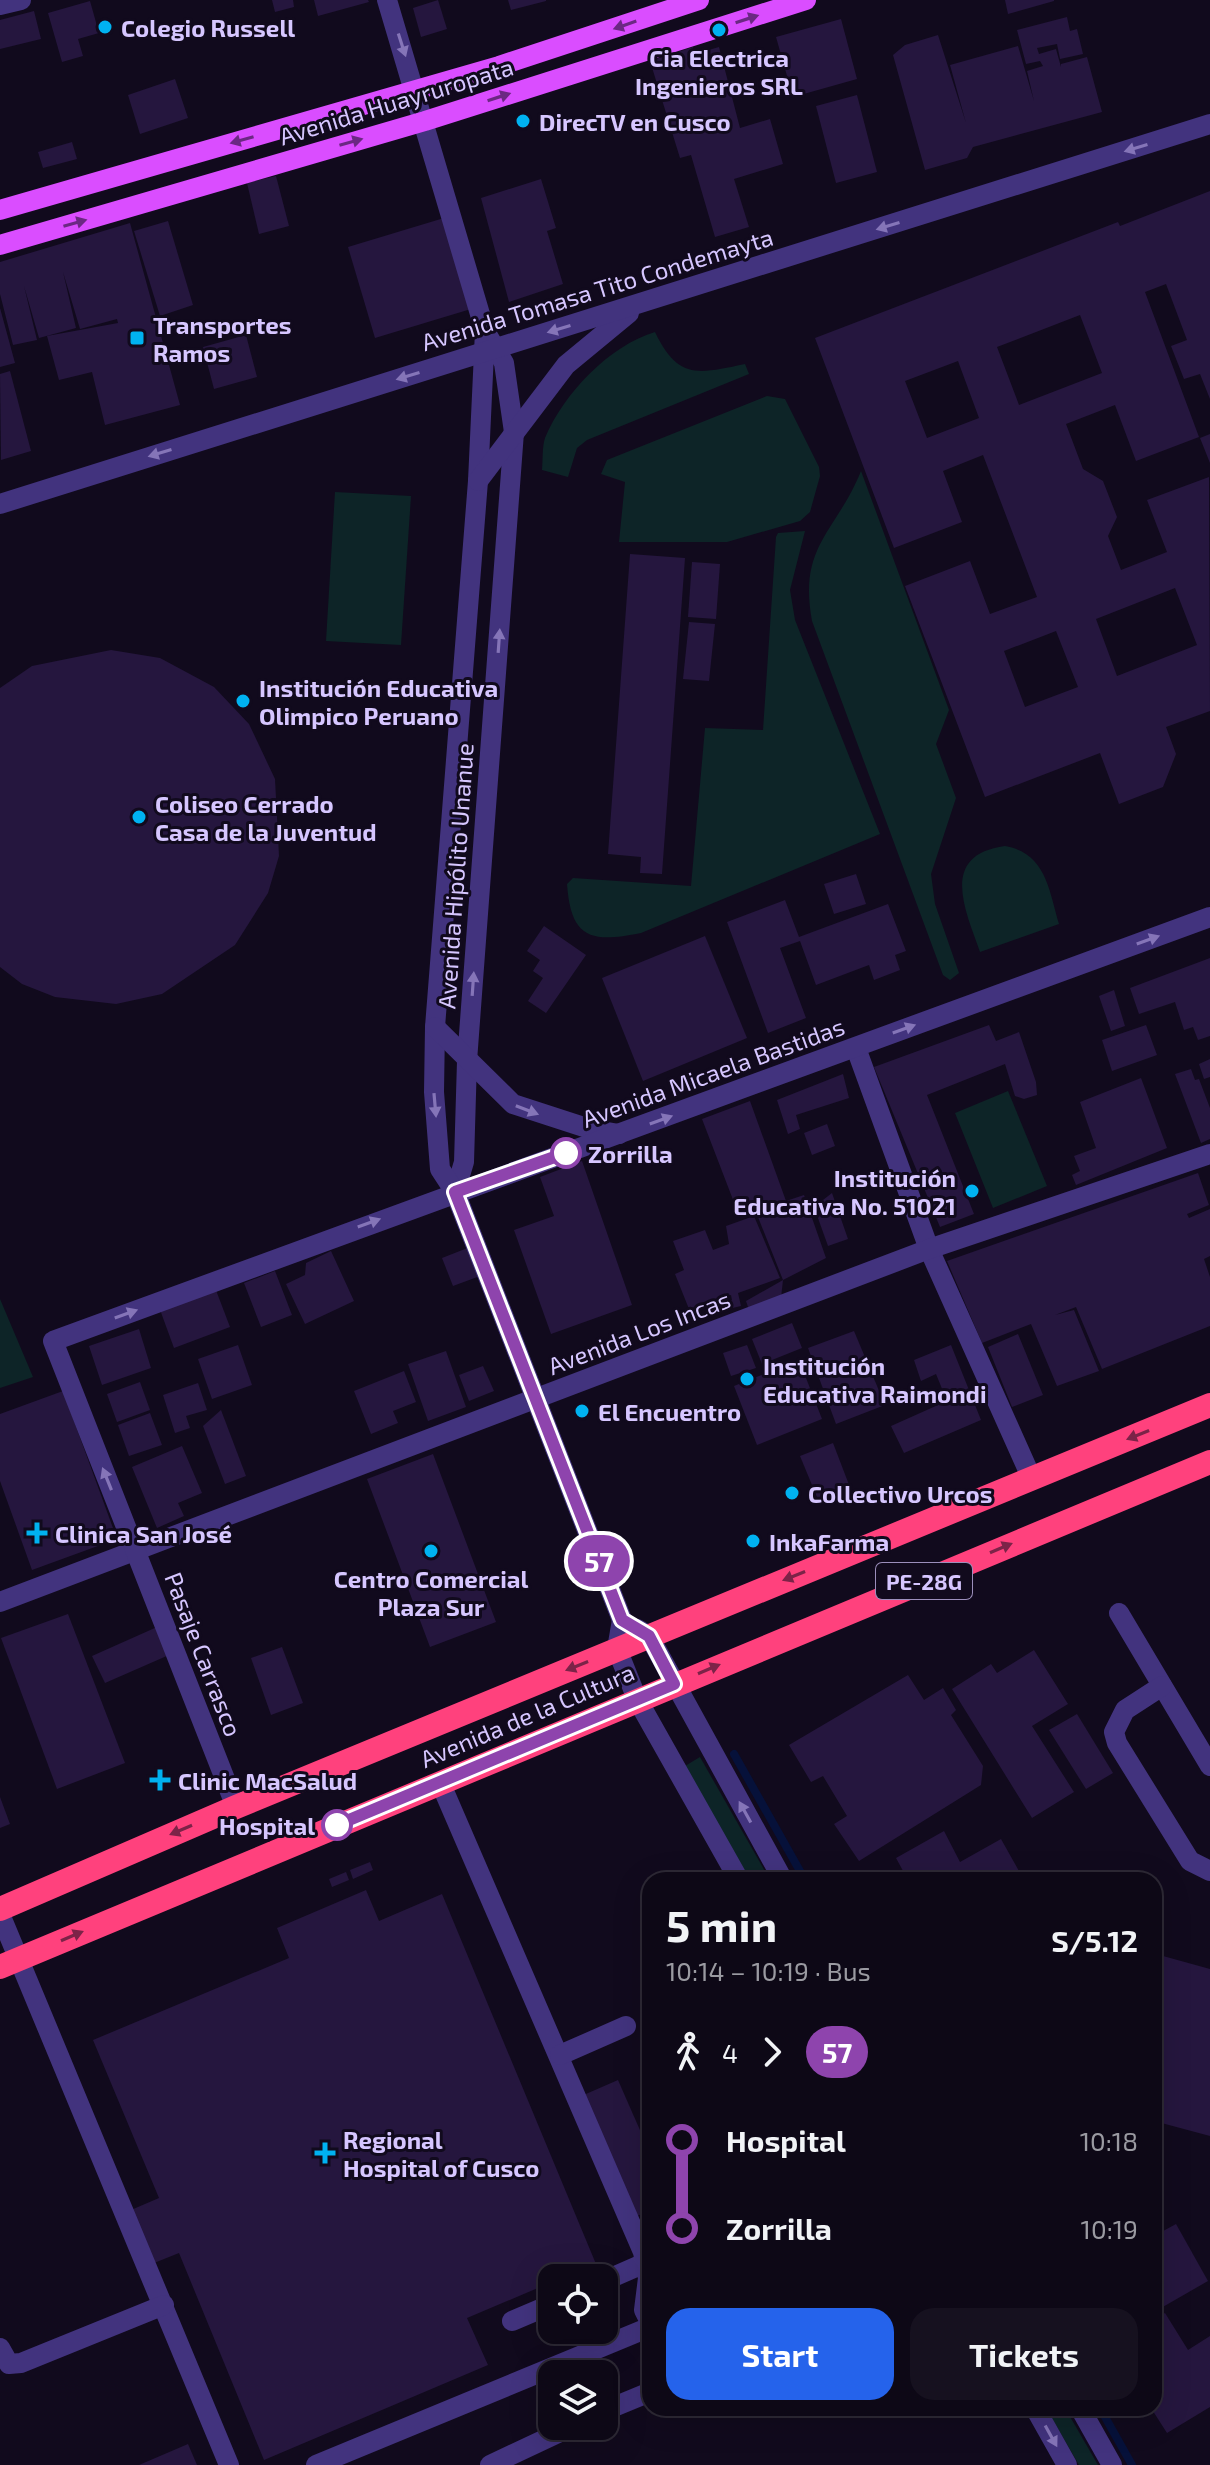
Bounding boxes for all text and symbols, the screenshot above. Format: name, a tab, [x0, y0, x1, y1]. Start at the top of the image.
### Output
one-way arrow	[735, 12, 759, 24]
place label: Colegio Russell	[121, 13, 295, 42]
marker: Colegio Russell	[96, 18, 114, 36]
one-way arrow	[613, 19, 637, 32]
marker: Cia Electrica Ingenieros SRL	[710, 21, 728, 39]
one-way arrow	[396, 34, 408, 58]
place label: Cia Electrica Ingenieros SRL	[635, 43, 803, 100]
street label: Avenida Huayruropata	[275, 52, 517, 150]
one-way arrow	[487, 90, 511, 103]
place label: DirecTV en Cusco	[539, 107, 731, 136]
marker: DirecTV en Cusco	[514, 112, 532, 130]
one-way arrow	[230, 135, 255, 147]
one-way arrow	[340, 135, 364, 148]
one-way arrow	[1123, 142, 1147, 155]
one-way arrow	[63, 216, 87, 229]
one-way arrow	[875, 220, 899, 233]
street label: Avenida Tomasa Tito Condemayta	[418, 222, 776, 356]
place label: Transportes Ramos	[153, 310, 292, 367]
one-way arrow	[547, 323, 571, 336]
marker: Transportes Ramos	[128, 329, 146, 347]
one-way arrow	[396, 370, 420, 382]
one-way arrow	[148, 448, 172, 460]
one-way arrow	[493, 628, 506, 653]
place label: Institución Educativa Olimpico Peruano	[259, 673, 498, 730]
marker: Institución Educativa Olimpico Peruano	[234, 692, 252, 710]
street label: Avenida Hipólito Unanue	[431, 742, 479, 1010]
place label: Coliseo Cerrado Casa de la Juventud	[155, 789, 377, 846]
marker: Coliseo Cerrado Casa de la Juventud	[130, 808, 148, 826]
one-way arrow	[1137, 933, 1161, 946]
one-way arrow	[467, 971, 480, 996]
street label: Avenida Micaela Bastidas	[578, 1011, 848, 1133]
one-way arrow	[893, 1023, 917, 1035]
one-way arrow	[429, 1093, 442, 1118]
one-way arrow	[515, 1104, 539, 1117]
one-way arrow	[649, 1113, 673, 1126]
marker: Zorrilla	[551, 1138, 581, 1168]
place label: Zorrilla	[588, 1139, 673, 1168]
place label: Institución Educativa No. 51021	[733, 1163, 956, 1220]
marker: Institución Educativa No. 51021	[963, 1182, 981, 1200]
one-way arrow	[357, 1217, 381, 1229]
street label: Avenida Los Incas	[544, 1284, 734, 1380]
one-way arrow	[114, 1307, 138, 1320]
place label: Institución Educativa Raimondi	[763, 1351, 987, 1408]
marker: Institución Educativa Raimondi	[738, 1370, 756, 1388]
place label: El Encuentro	[598, 1397, 741, 1426]
marker: El Encuentro	[573, 1402, 591, 1420]
one-way arrow	[1126, 1428, 1150, 1441]
one-way arrow	[100, 1467, 113, 1491]
place label: Collectivo Urcos	[808, 1479, 992, 1508]
marker: Collectivo Urcos	[783, 1484, 801, 1502]
place label: Clinica San José	[55, 1519, 232, 1548]
marker: Clinica San José	[26, 1522, 48, 1544]
place label: InkaFarma	[769, 1527, 889, 1556]
marker: InkaFarma	[744, 1532, 762, 1550]
line badge: 57	[563, 1535, 635, 1587]
marker: Centro Comercial Plaza Sur	[422, 1542, 440, 1560]
one-way arrow	[989, 1542, 1013, 1555]
text: 57	[584, 1544, 614, 1578]
road number: PE-28G	[876, 1563, 972, 1599]
place label: Centro Comercial Plaza Sur	[334, 1564, 528, 1621]
street label: Pasaje Carrasco	[159, 1568, 249, 1740]
one-way arrow	[782, 1570, 806, 1583]
street label: Avenida de la Cultura	[416, 1657, 638, 1773]
one-way arrow	[565, 1660, 589, 1673]
one-way arrow	[697, 1663, 721, 1676]
place label: Clinic MacSalud	[178, 1766, 357, 1795]
marker: Clinic MacSalud	[149, 1769, 171, 1791]
one-way arrow	[738, 1801, 752, 1823]
marker: Hospital	[322, 1810, 352, 1840]
place label: Hospital	[219, 1811, 315, 1840]
one-way arrow	[170, 1824, 193, 1837]
text: 5 min	[666, 1898, 777, 1951]
text: S/5.12	[1051, 1922, 1138, 1958]
one-way arrow	[60, 1930, 84, 1943]
text: 10:14 – 10:19 · Bus	[666, 1955, 871, 1986]
icon: walk	[666, 2030, 710, 2074]
icon: forward	[750, 2030, 794, 2074]
text: 57	[822, 2035, 852, 2069]
text: 4	[722, 2037, 738, 2068]
text: Hospital	[726, 2122, 846, 2158]
place label: Regional Hospital of Cusco	[343, 2125, 539, 2182]
text: 10:18	[1080, 2125, 1138, 2156]
marker: Regional Hospital of Cusco	[314, 2142, 336, 2164]
text: Zorrilla	[726, 2210, 832, 2246]
text: 10:19	[1081, 2213, 1138, 2244]
map controls	[538, 2264, 618, 2440]
button: locate	[538, 2264, 618, 2344]
button: Start	[666, 2308, 894, 2400]
button: Tickets	[910, 2308, 1138, 2400]
button: layers	[538, 2360, 618, 2440]
one-way arrow	[1044, 2425, 1058, 2448]

